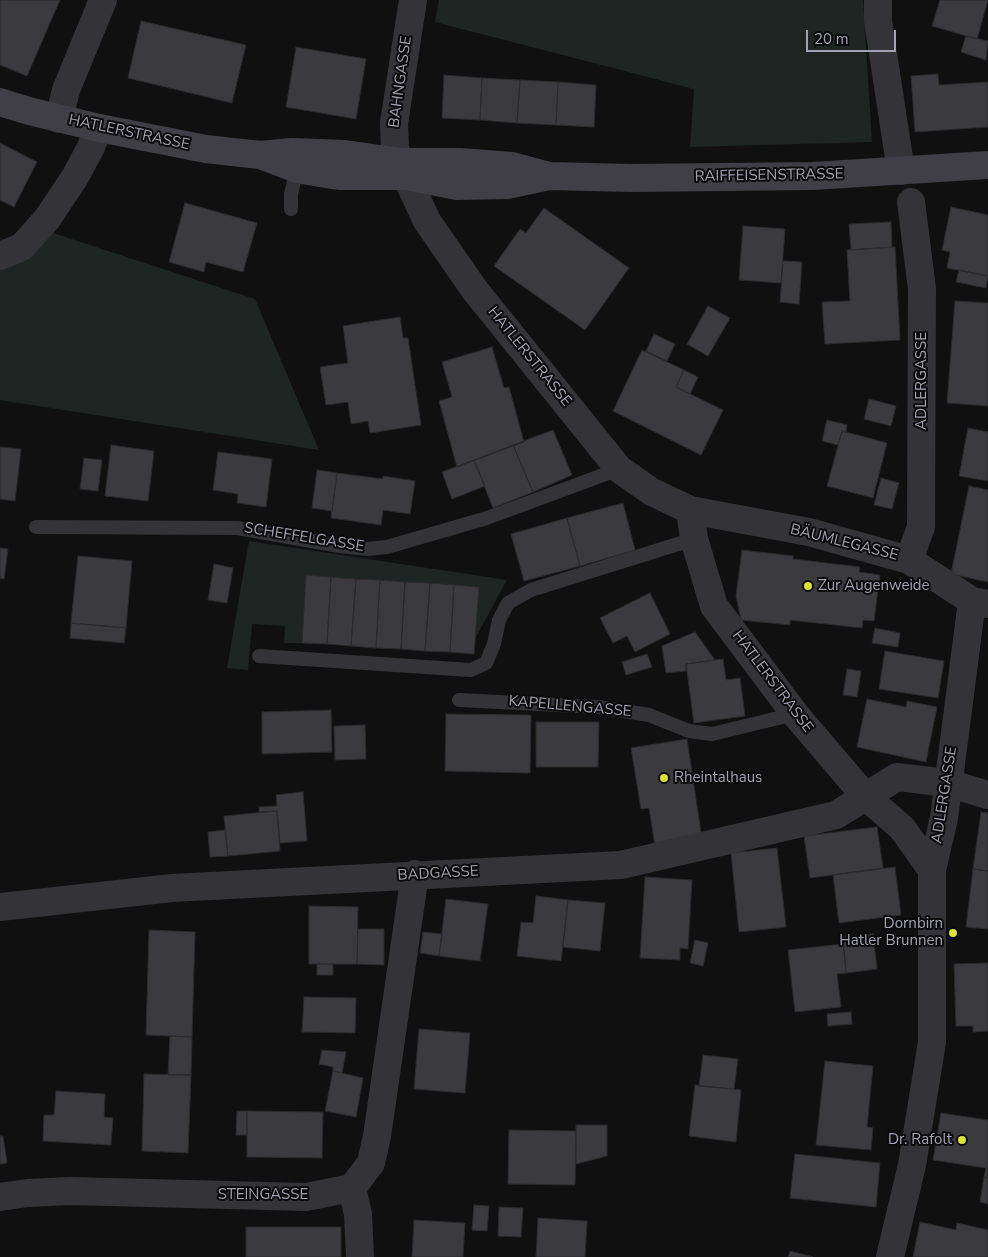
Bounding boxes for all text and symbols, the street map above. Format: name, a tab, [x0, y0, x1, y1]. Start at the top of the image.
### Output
scale bar	[808, 20, 898, 52]
text: 20 m	[814, 29, 849, 49]
street label: BAHNGASSE	[386, 35, 416, 129]
street label: HATLERSTRASSE	[67, 111, 191, 155]
street label: RAIFFEISENSTRASSE	[695, 166, 843, 186]
street label: HATLERSTRASSE	[483, 304, 575, 410]
street label: ADLERGASSE	[913, 332, 931, 430]
street label: SCHEFFELGASSE	[243, 520, 365, 556]
street label: BÄUMLEGASSE	[788, 521, 900, 565]
place label: Zur Augenweide	[818, 577, 930, 595]
marker: Zur Augenweide	[802, 580, 814, 592]
street label: HATLERSTRASSE	[728, 627, 816, 737]
street label: KAPELLENGASSE	[508, 693, 632, 721]
street label: ADLERGASSE	[928, 745, 962, 845]
place label: Rheintalhaus	[674, 769, 762, 787]
marker: Rheintalhaus	[658, 772, 670, 784]
street label: BADGASSE	[397, 863, 479, 885]
place label: Dornbirn Hatler Brunnen	[839, 915, 943, 950]
marker: Dornbirn Hatler Brunnen	[947, 927, 959, 939]
place label: Dr. Rafolt	[888, 1131, 952, 1149]
marker: Dr. Rafolt	[956, 1134, 968, 1146]
street label: STEINGASSE	[218, 1186, 308, 1204]

